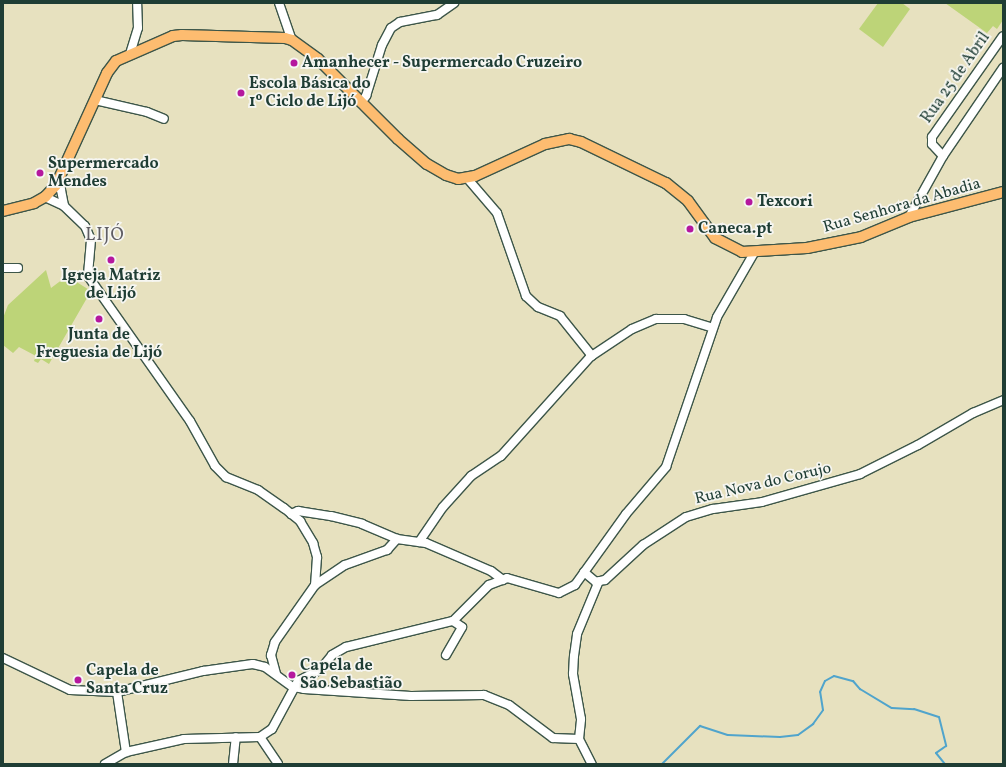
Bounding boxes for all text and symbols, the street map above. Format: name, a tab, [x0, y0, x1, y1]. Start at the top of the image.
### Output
street label: Rua 25 de Abril	[918, 29, 994, 127]
place label: Amanhecer - Supermercado Cruzeiro	[302, 53, 583, 73]
marker: Amanhecer - Supermercado Cruzeiro	[289, 58, 299, 68]
place label: Escola Básica do 1º Ciclo de Lijó	[249, 74, 371, 112]
marker: Escola Básica do 1º Ciclo de Lijó	[236, 88, 246, 98]
place label: Supermercado Mendes	[48, 154, 159, 192]
marker: Supermercado Mendes	[35, 168, 45, 178]
street label: Rua Senhora da Abadia	[821, 174, 983, 238]
place label: Texcori	[757, 192, 813, 212]
marker: Texcori	[744, 197, 754, 207]
place label: Caneca.pt	[698, 219, 772, 239]
marker: Caneca.pt	[685, 224, 695, 234]
district label: LIJÓ	[85, 225, 125, 247]
marker: Igreja Matriz de Lijó	[106, 255, 116, 265]
place label: Igreja Matriz de Lijó	[62, 266, 160, 304]
marker: Junta de Freguesia de Lijó	[94, 314, 104, 324]
place label: Junta de Freguesia de Lijó	[36, 325, 162, 363]
street label: Rua Nova do Corujo	[693, 459, 833, 509]
place label: Capela de São Sebastião	[300, 656, 402, 694]
place label: Capela de Santa Cruz	[86, 661, 168, 699]
marker: Capela de São Sebastião	[287, 670, 297, 680]
marker: Capela de Santa Cruz	[73, 675, 83, 685]

